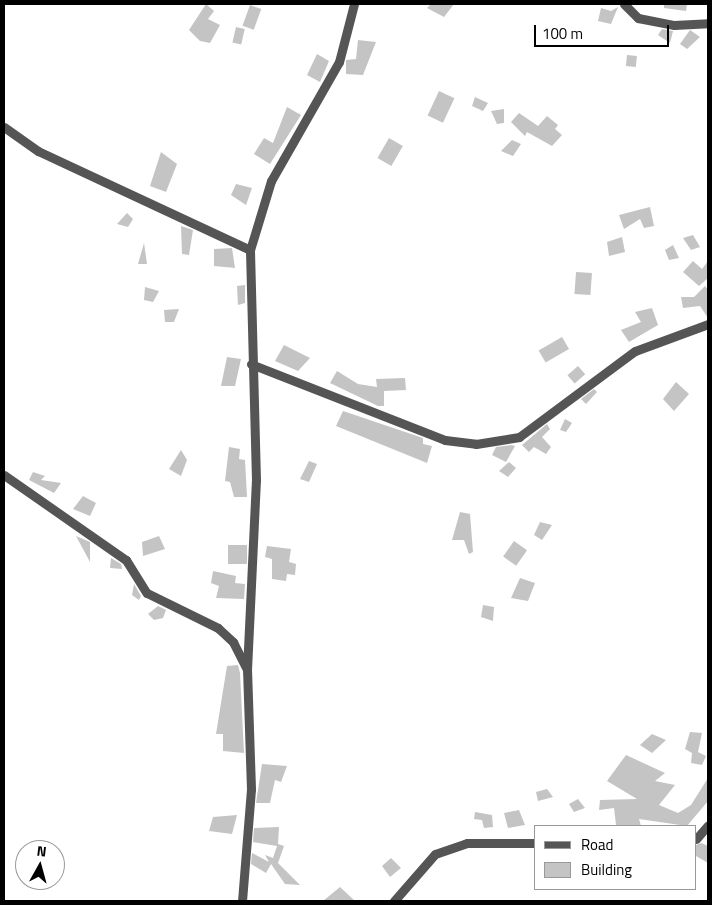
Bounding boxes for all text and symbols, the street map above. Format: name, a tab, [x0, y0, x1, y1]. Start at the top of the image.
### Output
scale bar	[537, 15, 672, 47]
text: 100 m	[542, 22, 583, 45]
legend	[534, 825, 697, 890]
text: Road	[581, 833, 613, 856]
north arrow	[15, 840, 65, 890]
text: N	[36, 840, 48, 862]
text: Building	[581, 858, 632, 881]

